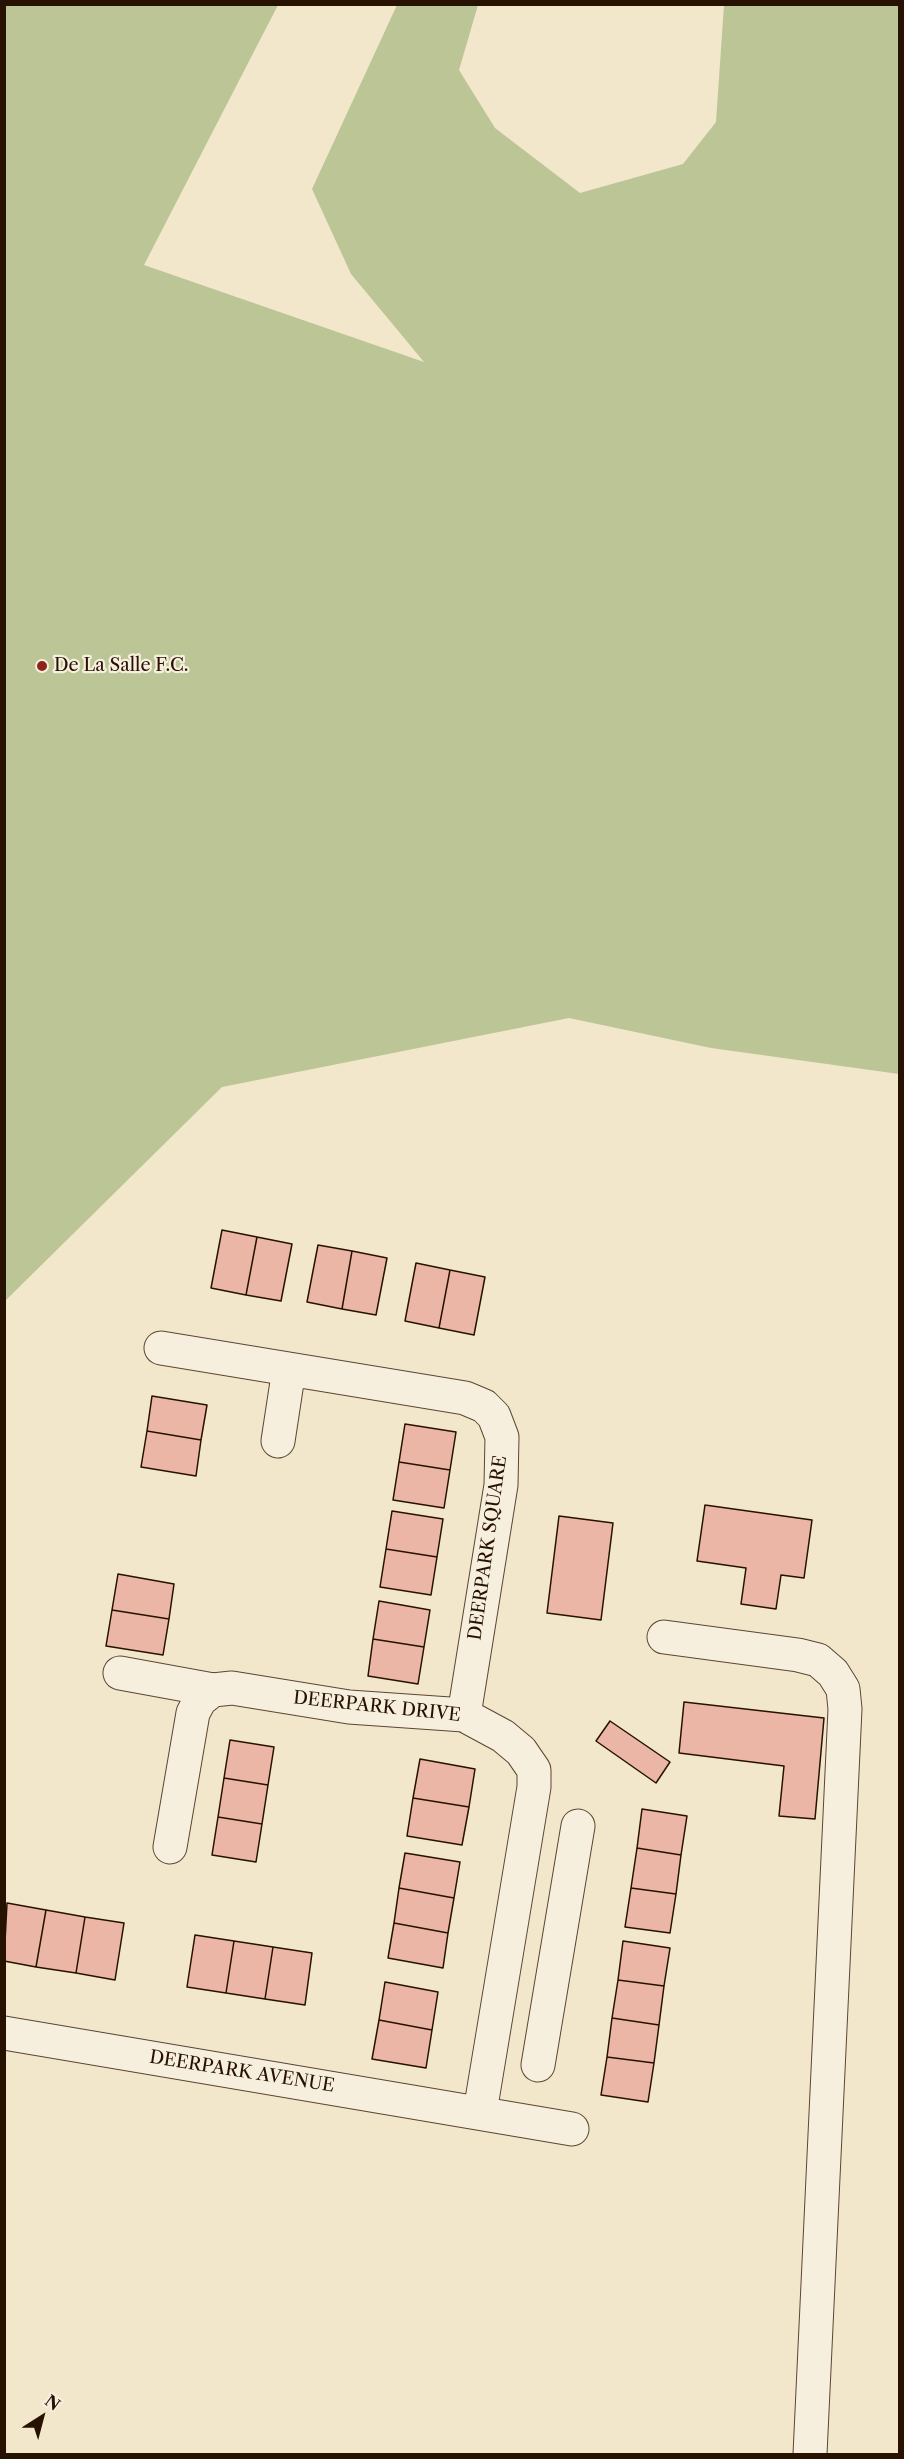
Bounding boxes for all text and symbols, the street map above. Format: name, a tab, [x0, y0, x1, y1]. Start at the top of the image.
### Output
place label: De La Salle F.C.	[54, 655, 189, 677]
marker: De La Salle F.C.	[35, 659, 49, 673]
street label: DEERPARK SQUARE	[464, 1454, 512, 1642]
street label: DEERPARK DRIVE	[292, 1687, 462, 1727]
street label: DEERPARK AVENUE	[148, 2047, 336, 2097]
north arrow	[12, 2387, 72, 2447]
text: N	[41, 2390, 64, 2415]

